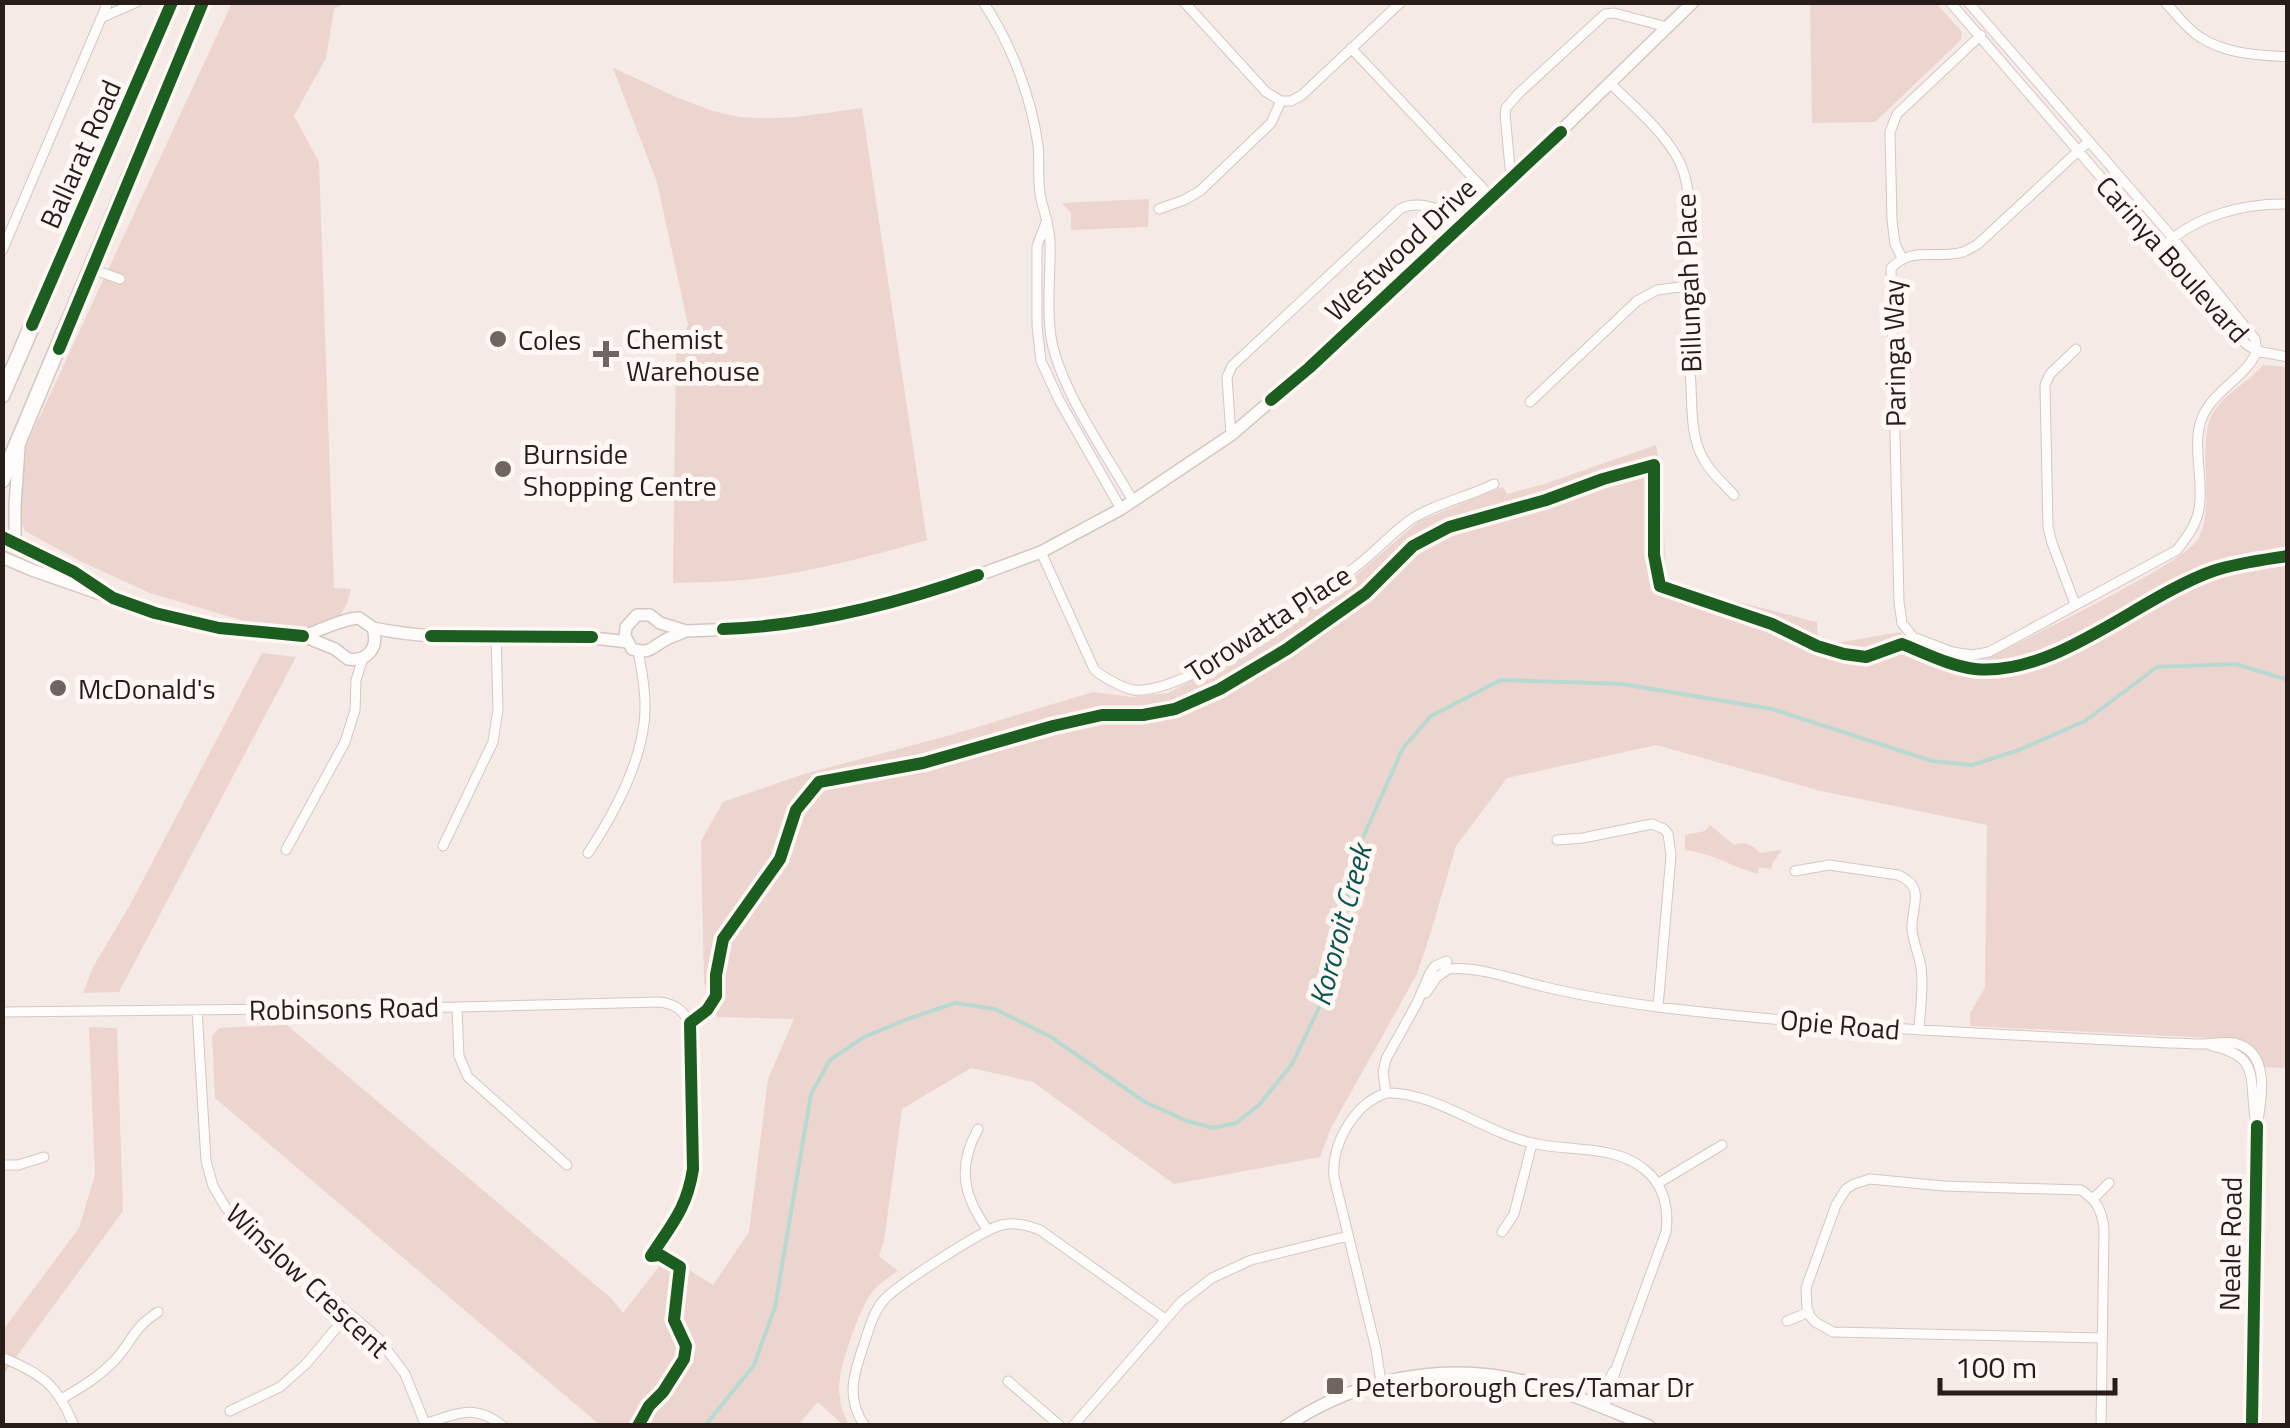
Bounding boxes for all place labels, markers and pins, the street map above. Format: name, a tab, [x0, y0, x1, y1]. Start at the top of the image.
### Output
place label: Chemist Warehouse	[626, 317, 760, 392]
place label: Coles	[518, 318, 581, 361]
marker: Coles	[487, 328, 509, 350]
marker: Chemist Warehouse	[595, 343, 617, 365]
place label: Burnside Shopping Centre	[523, 432, 717, 507]
marker: Burnside Shopping Centre	[492, 458, 514, 480]
place label: McDonald's	[78, 667, 215, 710]
marker: McDonald's	[47, 677, 69, 699]
place label: Peterborough Cres/Tamar Dr	[1355, 1365, 1694, 1408]
marker: Peterborough Cres/Tamar Dr	[1324, 1375, 1346, 1397]

